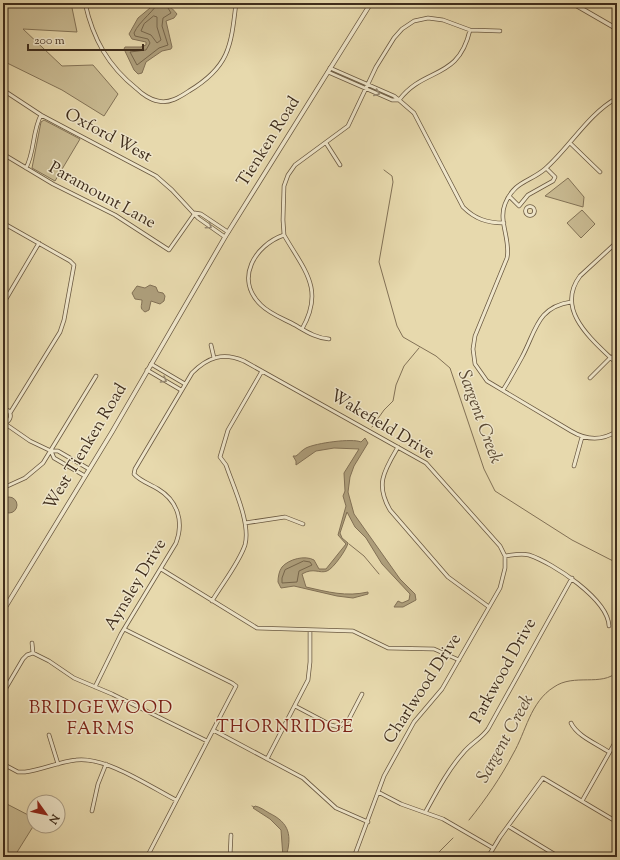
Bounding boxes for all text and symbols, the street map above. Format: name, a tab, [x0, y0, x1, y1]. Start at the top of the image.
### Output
scale bar	[28, 26, 143, 52]
text: 200 m	[34, 32, 65, 50]
one-way arrow	[373, 89, 380, 97]
street label: Tienken Road	[232, 92, 307, 192]
street label: Oxford West	[60, 103, 156, 169]
street label: Paramount Lane	[44, 157, 160, 235]
one-way arrow	[205, 221, 212, 229]
water label: Sargent Creek	[450, 366, 508, 468]
one-way arrow	[160, 376, 167, 383]
street label: West Tienken Road	[39, 379, 134, 515]
street label: Wakefield Drive	[325, 384, 439, 466]
street label: Aynsley Drive	[99, 534, 173, 635]
street label: Parkwood Drive	[465, 614, 543, 728]
street label: Charlwood Drive	[378, 629, 468, 749]
water label: Sargent Creek	[471, 690, 541, 788]
district label: BRIDGEWOOD FARMS	[29, 696, 173, 743]
district label: THORNRIDGE	[216, 715, 354, 741]
north arrow	[26, 794, 66, 834]
text: N	[44, 810, 63, 827]

